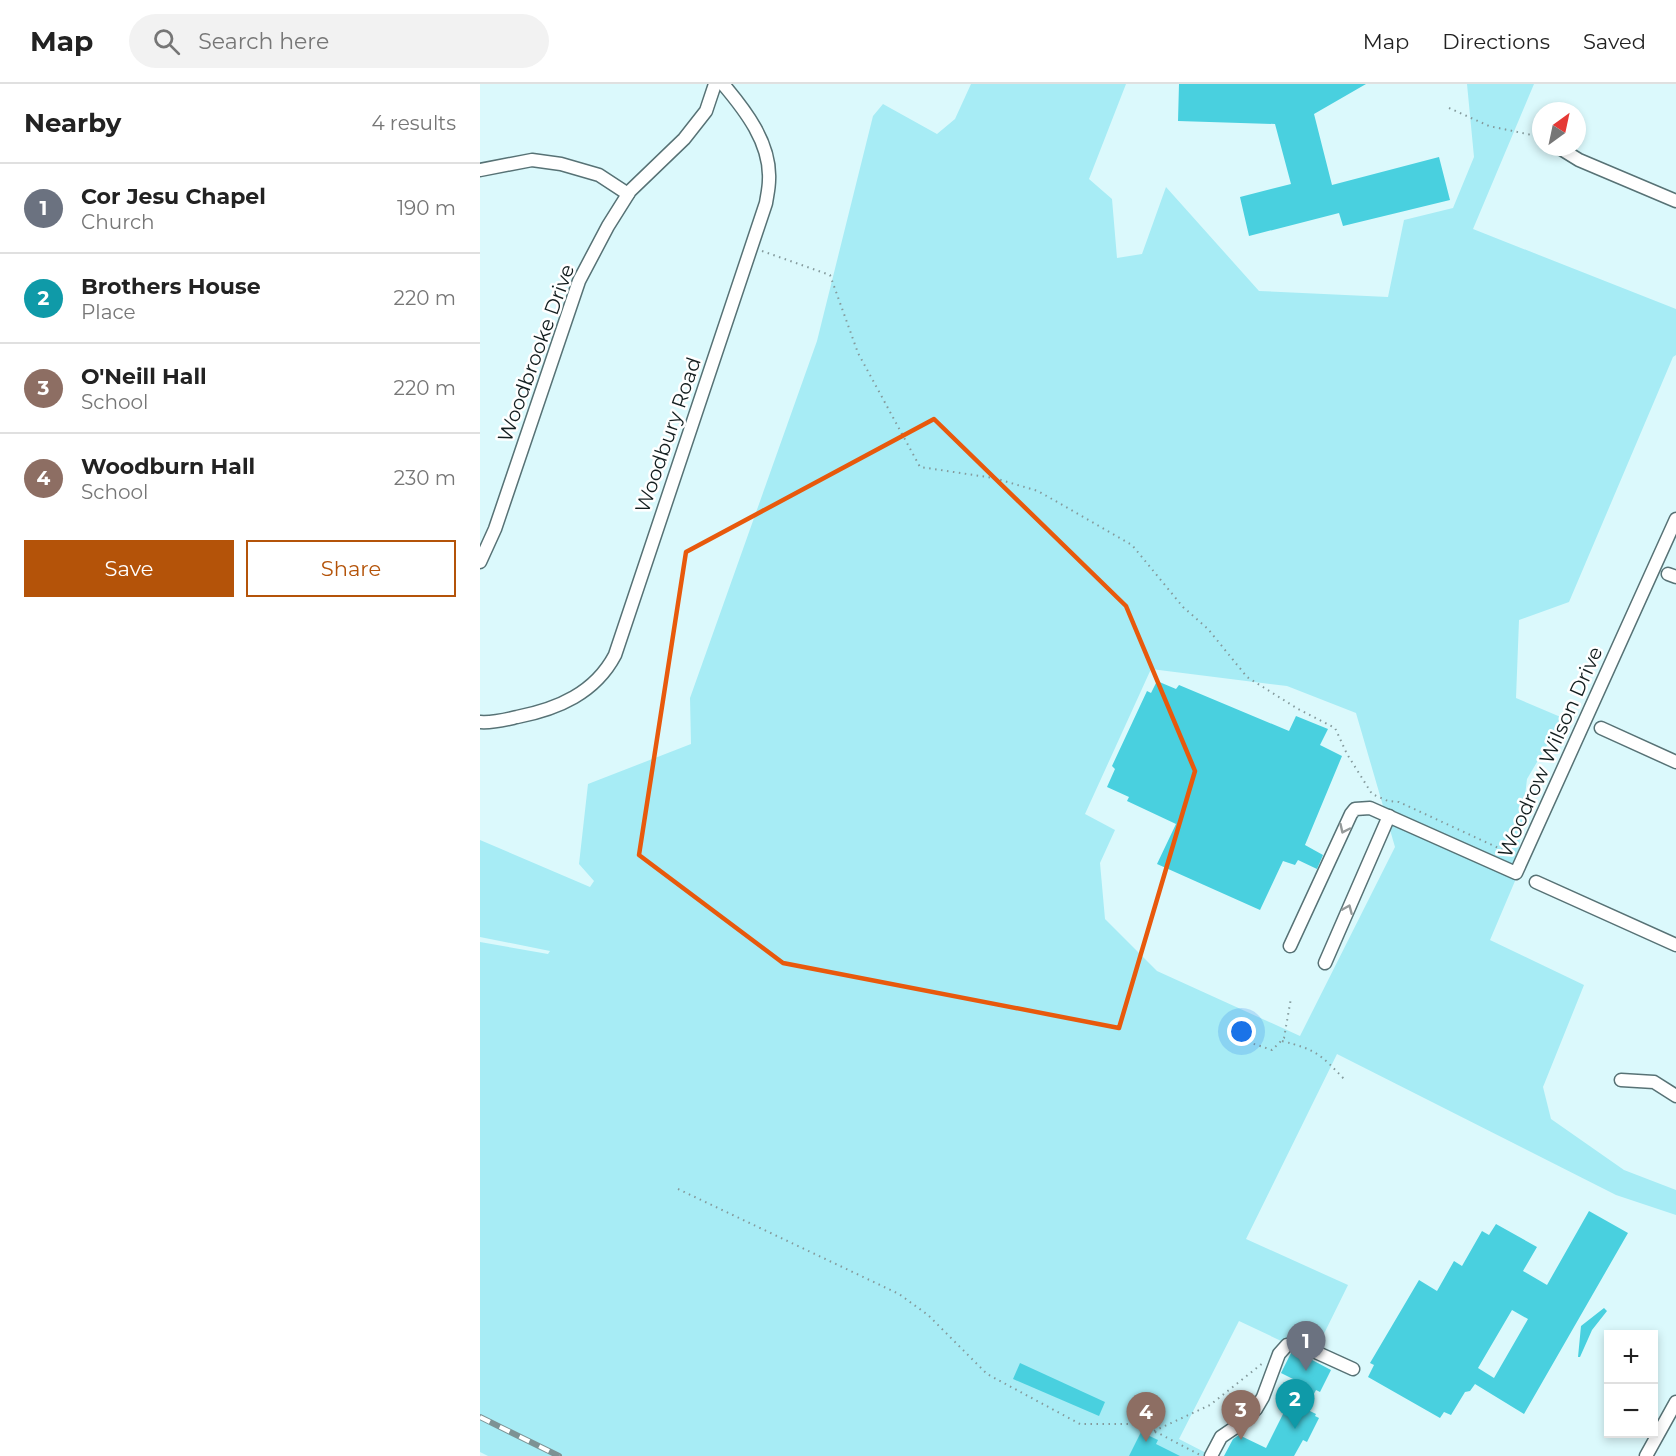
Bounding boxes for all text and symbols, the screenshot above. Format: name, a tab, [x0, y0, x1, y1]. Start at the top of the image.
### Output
search box	[129, 14, 549, 68]
text: Map	[30, 24, 93, 58]
icon: search	[150, 25, 183, 58]
text: Search here	[198, 28, 329, 55]
text: Map	[1363, 29, 1409, 54]
text: Directions	[1442, 29, 1550, 54]
text: Saved	[1583, 29, 1646, 54]
north arrow	[1532, 102, 1586, 156]
text: Nearby	[24, 107, 121, 139]
text: 4 results	[371, 111, 456, 135]
text: Cor Jesu Chapel	[81, 183, 266, 210]
text: 1	[40, 196, 47, 220]
text: 190 m	[397, 196, 456, 220]
text: Church	[81, 210, 155, 234]
street label: Woodbrooke Drive	[493, 261, 579, 445]
text: Brothers House	[81, 273, 261, 300]
text: 2	[38, 286, 49, 310]
text: 220 m	[394, 286, 456, 310]
text: Place	[81, 300, 136, 324]
street label: Woodbury Road	[630, 354, 706, 516]
text: O'Neill Hall	[81, 363, 207, 390]
text: 3	[38, 376, 49, 400]
text: 220 m	[394, 376, 456, 400]
text: School	[81, 390, 148, 414]
text: Woodburn Hall	[81, 453, 255, 480]
text: 4	[37, 466, 50, 490]
text: 230 m	[394, 466, 456, 490]
text: School	[81, 480, 148, 504]
button: Save	[24, 540, 234, 597]
button: Share	[246, 540, 456, 597]
street label: Woodrow Wilson Drive	[1493, 643, 1607, 861]
one-way arrow	[1339, 823, 1351, 834]
one-way arrow	[1341, 905, 1353, 916]
your location	[1227, 1017, 1256, 1046]
pin: 1	[1286, 1322, 1326, 1371]
map controls	[1604, 1330, 1658, 1438]
button: +	[1604, 1330, 1658, 1384]
pin: 2	[1276, 1380, 1314, 1429]
button: −	[1604, 1384, 1658, 1438]
pin: 3	[1222, 1390, 1260, 1440]
pin: 4	[1126, 1392, 1166, 1442]

